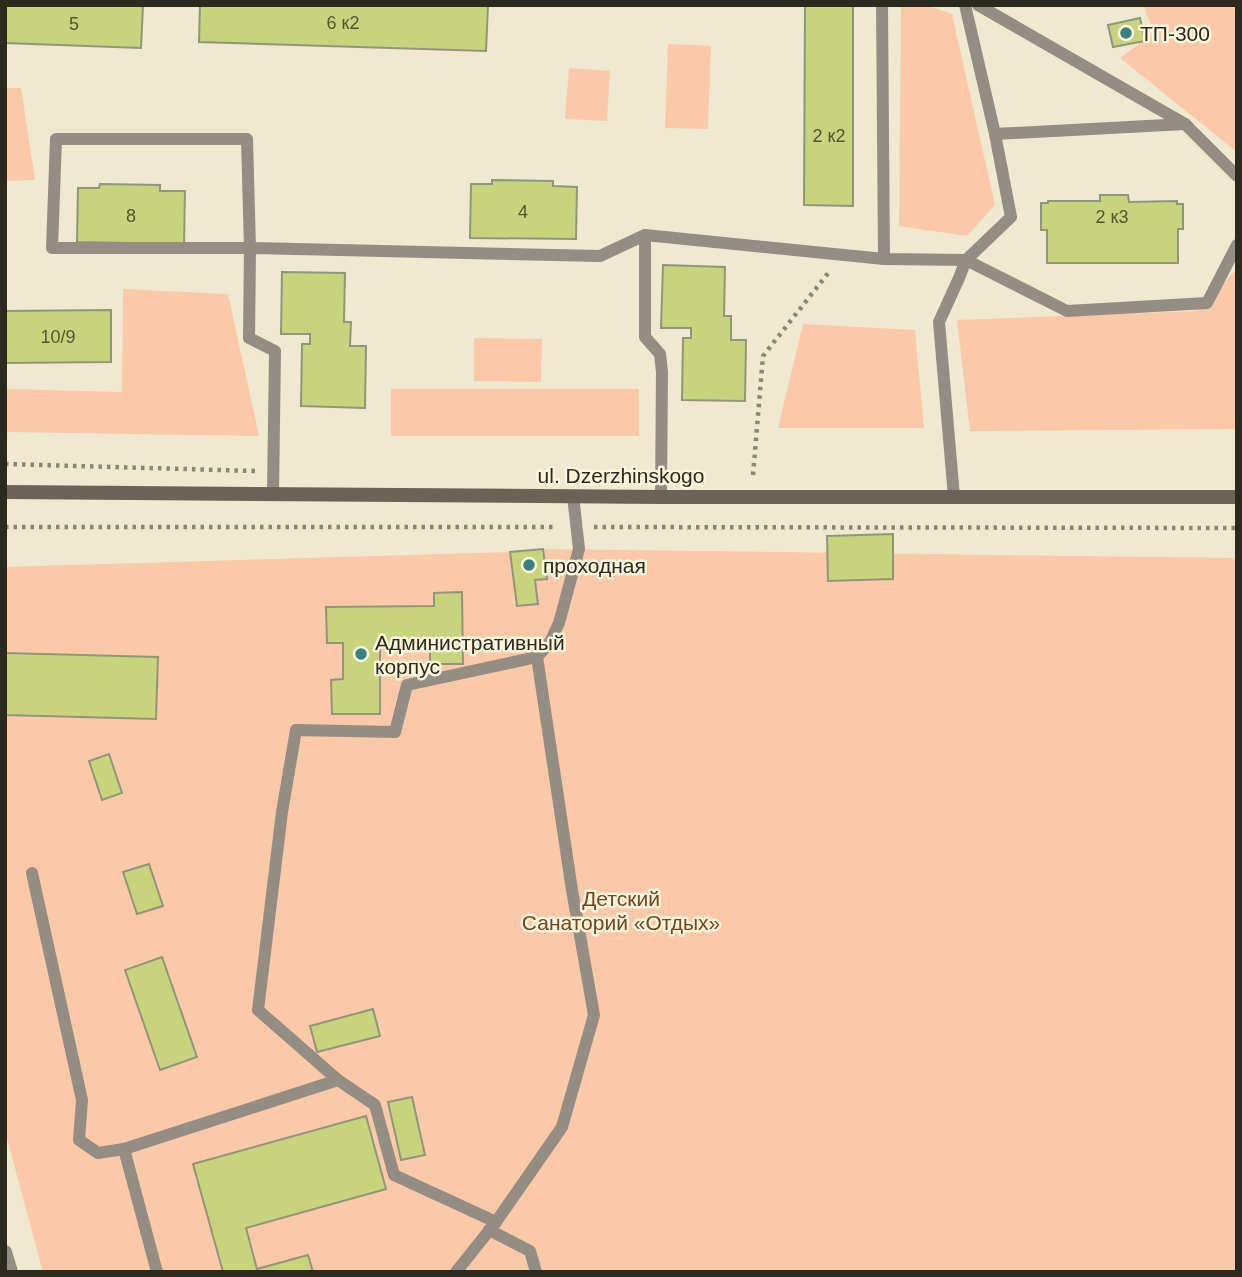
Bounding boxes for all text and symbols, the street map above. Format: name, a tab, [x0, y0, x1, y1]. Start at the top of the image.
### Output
house number: 6 к2	[327, 13, 359, 33]
house number: 5	[69, 14, 79, 34]
place label: ТП-300	[1140, 22, 1210, 45]
marker: ТП-300	[1118, 25, 1134, 41]
house number: 2 к2	[813, 126, 845, 146]
house number: 4	[518, 202, 528, 222]
house number: 8	[126, 206, 136, 226]
house number: 2 к3	[1096, 207, 1128, 227]
house number: 10/9	[40, 327, 76, 347]
street label: ul. Dzerzhinskogo	[538, 464, 704, 487]
place label: проходная	[543, 554, 646, 577]
marker: проходная	[521, 557, 537, 573]
place label: Административный корпус	[375, 631, 565, 678]
marker: Административный корпус	[353, 646, 369, 662]
park label: Детский Санаторий «Отдых»	[522, 887, 720, 934]

